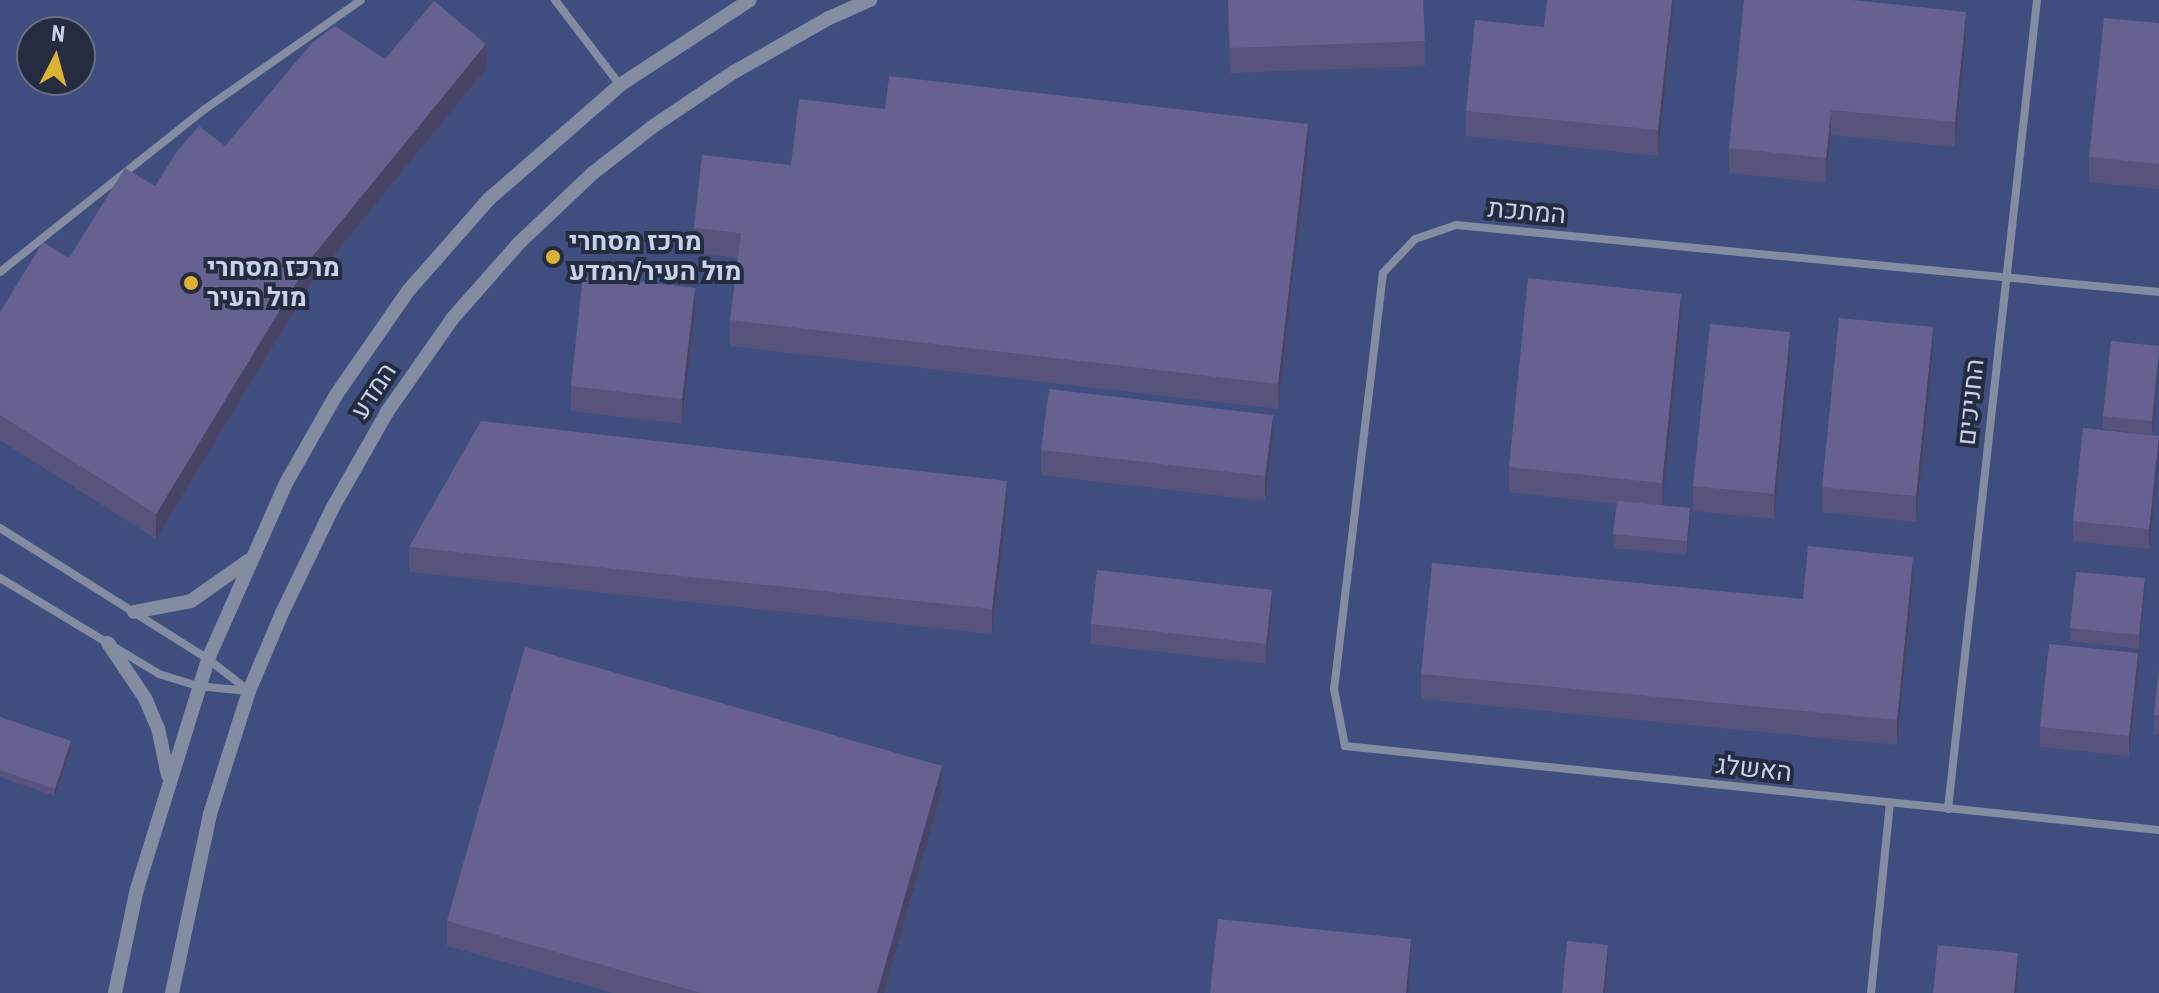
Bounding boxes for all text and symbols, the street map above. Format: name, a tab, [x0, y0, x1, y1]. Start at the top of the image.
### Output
north arrow	[16, 16, 96, 96]
text: N	[50, 20, 66, 47]
street label: המתכת	[1487, 193, 1567, 231]
place label: מרכז מסחרי מול העיר/המדע	[569, 226, 741, 288]
marker: מרכז מסחרי מול העיר/המדע	[544, 248, 562, 266]
place label: מרכז מסחרי מול העיר	[207, 252, 340, 314]
marker: מרכז מסחרי מול העיר	[182, 274, 200, 292]
street label: המדע	[344, 357, 404, 425]
street label: החניכים	[1951, 357, 1991, 447]
street label: האשלג	[1715, 750, 1793, 788]

